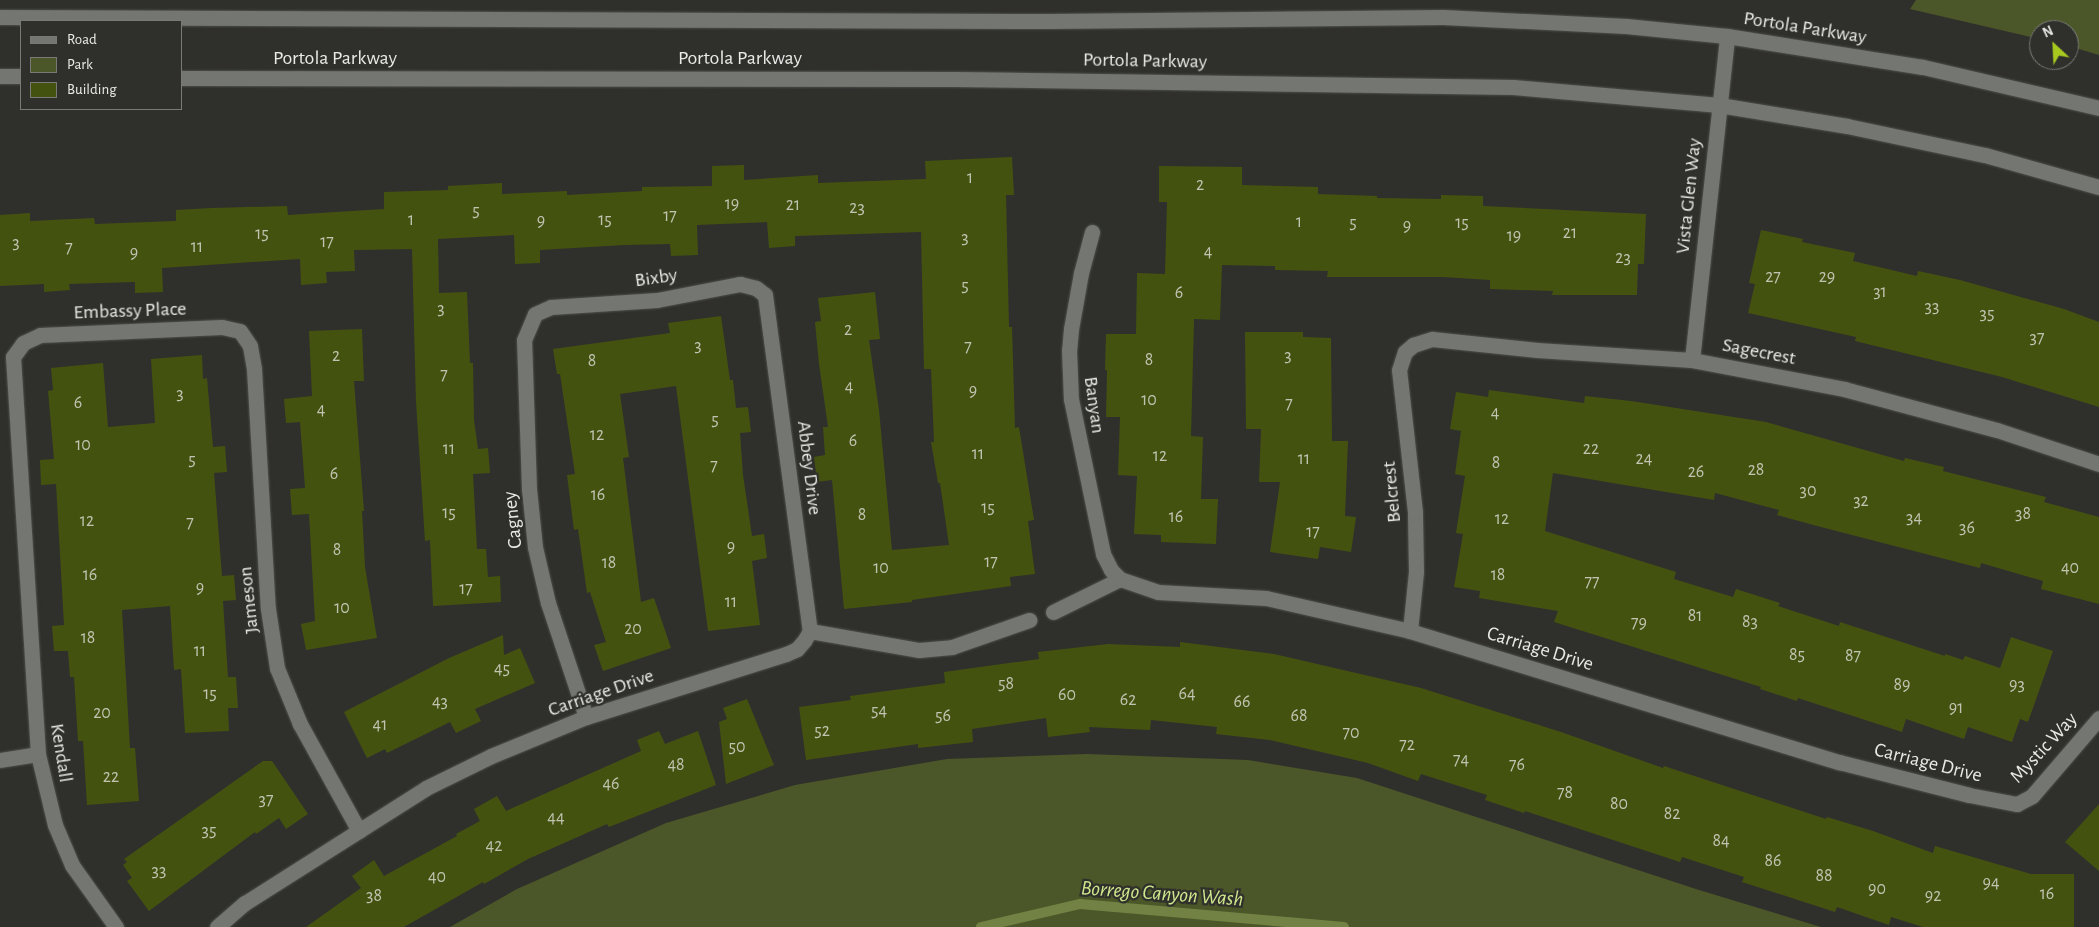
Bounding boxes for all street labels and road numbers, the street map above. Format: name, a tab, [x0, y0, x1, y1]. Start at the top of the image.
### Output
street label: Portola Parkway	[1742, 6, 1868, 50]
street label: Portola Parkway	[273, 46, 397, 70]
street label: Portola Parkway	[678, 46, 802, 70]
street label: Portola Parkway	[1083, 48, 1207, 74]
street label: Vista Glen Way	[1671, 137, 1707, 255]
street label: Bixby	[633, 263, 679, 293]
street label: Embassy Place	[73, 297, 187, 325]
street label: Sagecrest	[1720, 333, 1798, 371]
street label: Banyan	[1078, 375, 1110, 435]
street label: Abbey Drive	[791, 420, 827, 516]
street label: Belcrest	[1377, 460, 1407, 524]
street label: Cagney	[498, 490, 528, 550]
street label: Jameson	[234, 565, 264, 635]
street label: Carriage Drive	[1484, 621, 1596, 677]
street label: Carriage Drive	[545, 664, 657, 722]
street label: Mystic Way	[2005, 708, 2083, 788]
street label: Kendall	[44, 722, 78, 784]
street label: Carriage Drive	[1872, 738, 1984, 788]

